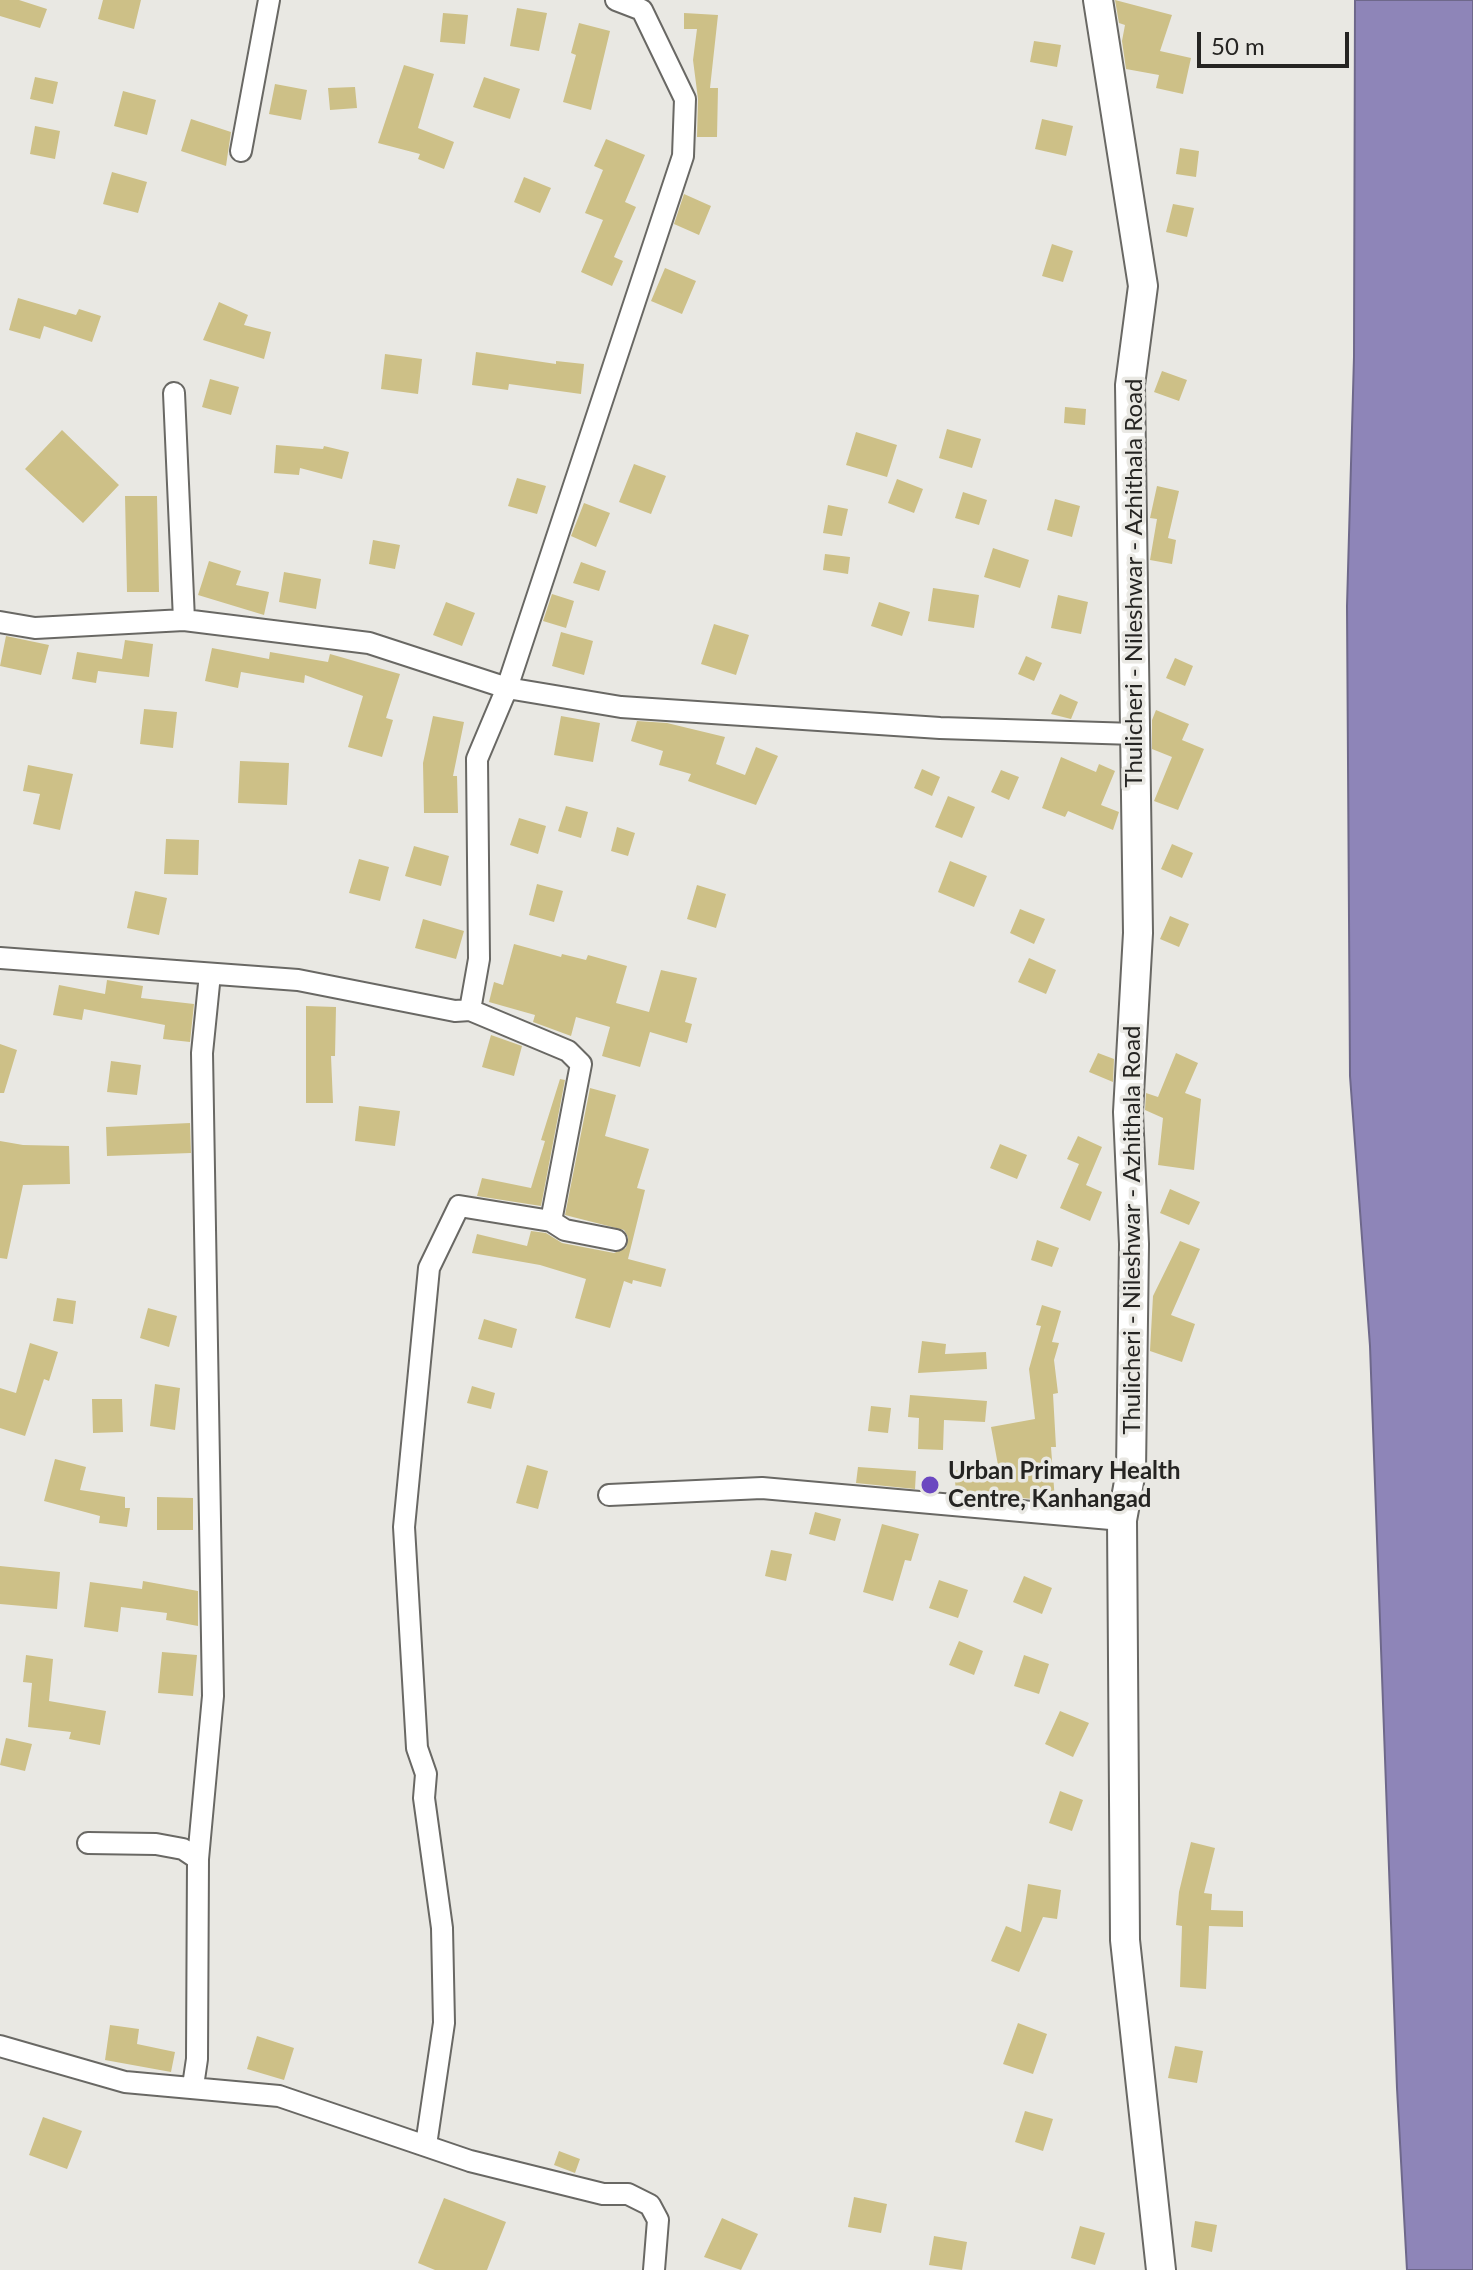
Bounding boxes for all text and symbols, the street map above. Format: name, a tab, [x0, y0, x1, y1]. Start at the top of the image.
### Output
scale bar	[1201, 16, 1353, 66]
text: 50 m	[1211, 31, 1265, 60]
street label: Thulicheri - Nileshwar - Azhithala Road	[1120, 378, 1148, 788]
street label: Thulicheri - Nileshwar - Azhithala Road	[1118, 1025, 1146, 1435]
place label: Urban Primary Health Centre, Kanhangad	[948, 1457, 1181, 1513]
marker: Urban Primary Health Centre, Kanhangad	[919, 1474, 941, 1496]

